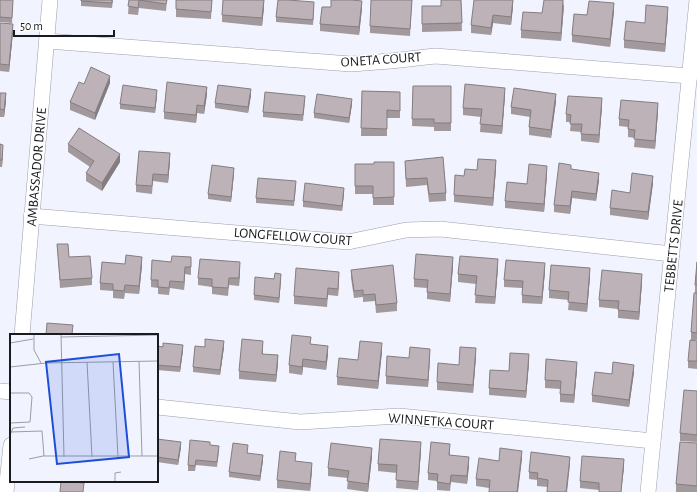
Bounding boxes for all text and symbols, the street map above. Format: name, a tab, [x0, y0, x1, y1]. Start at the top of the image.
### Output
scale bar	[14, 12, 114, 38]
text: 50 m	[20, 20, 43, 32]
street label: ONETA COURT	[340, 50, 422, 70]
street label: AMBASSADOR DRIVE	[25, 107, 49, 227]
street label: TEBBETTS DRIVE	[662, 199, 686, 293]
street label: LONGFELLOW COURT	[233, 226, 353, 248]
inset map	[10, 334, 158, 482]
street label: WINNETKA COURT	[388, 411, 494, 433]

